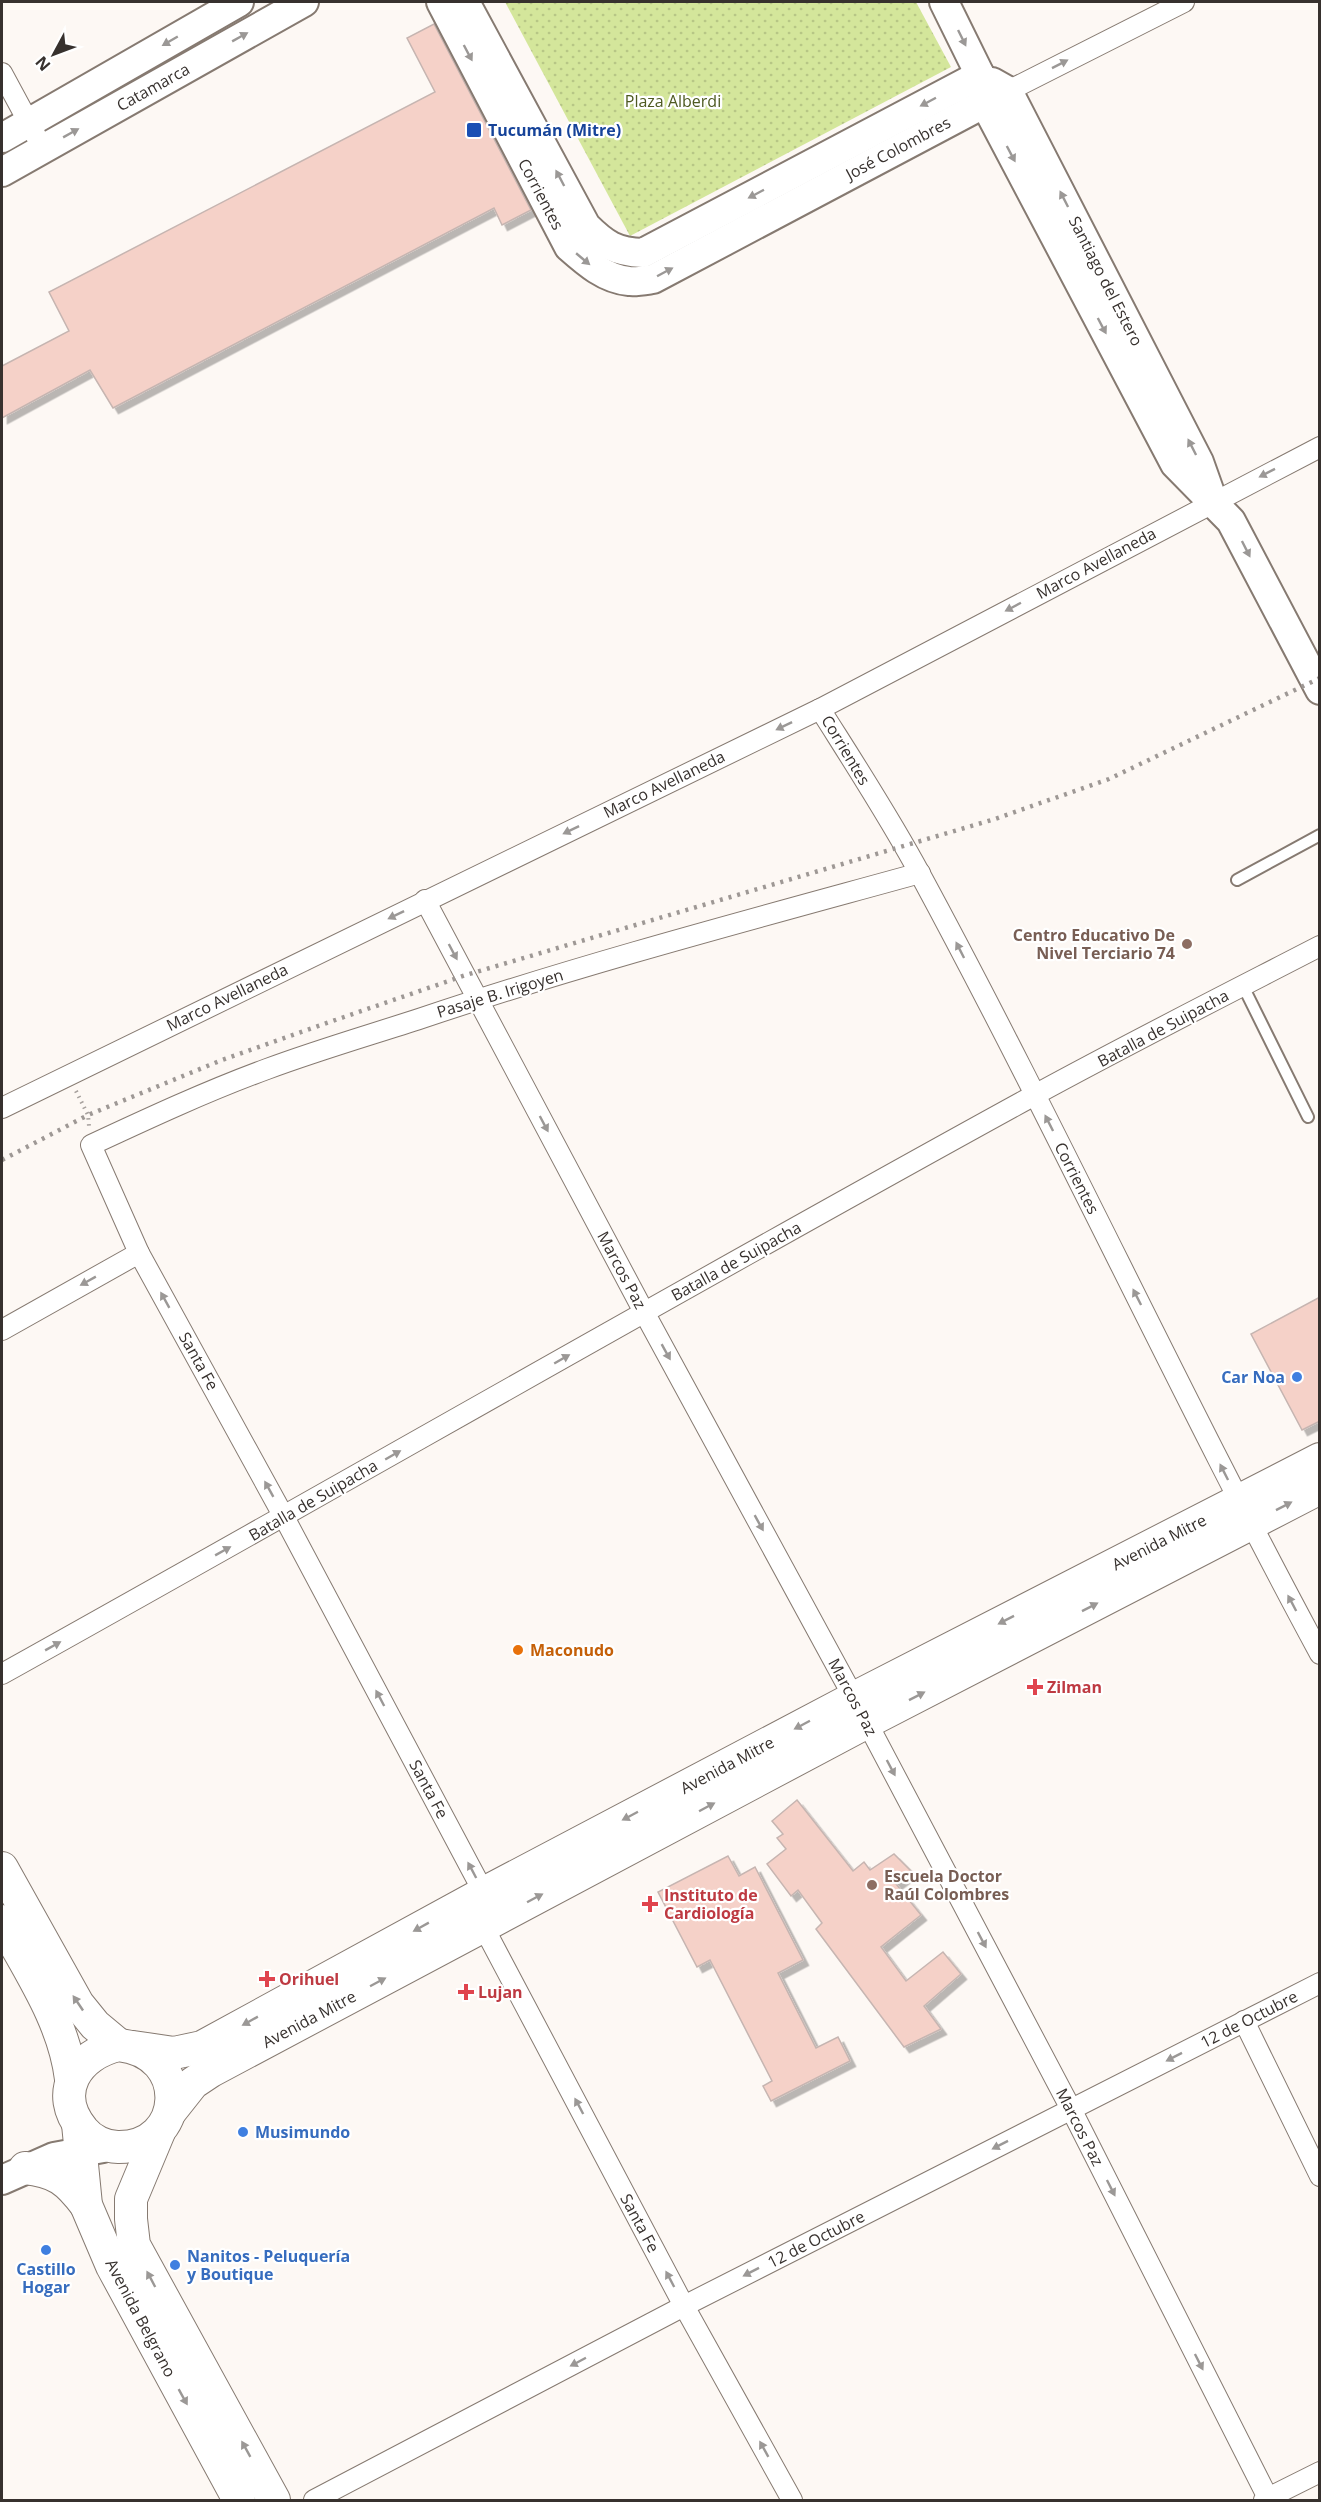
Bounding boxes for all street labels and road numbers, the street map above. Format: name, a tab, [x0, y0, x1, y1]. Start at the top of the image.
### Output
street label: Catamarca	[113, 58, 193, 116]
street label: José Colombres	[840, 111, 954, 186]
street label: Corrientes	[513, 154, 569, 234]
street label: Santiago del Estero	[1064, 212, 1148, 350]
street label: Marco Avellaneda	[1032, 522, 1160, 604]
street label: Corrientes	[817, 711, 875, 789]
street label: Marco Avellaneda	[599, 745, 729, 823]
street label: Marco Avellaneda	[162, 958, 292, 1036]
street label: Pasaje B. Irigoyen	[434, 963, 566, 1023]
street label: Batalla de Suipacha	[1094, 984, 1232, 1072]
street label: Corrientes	[1050, 1138, 1104, 1218]
street label: Batalla de Suipacha	[667, 1216, 805, 1306]
street label: Marcos Paz	[592, 1227, 652, 1313]
street label: Santa Fe	[174, 1328, 224, 1394]
street label: Batalla de Suipacha	[244, 1454, 382, 1546]
street label: Avenida Mitre	[1108, 1509, 1210, 1575]
street label: Marcos Paz	[823, 1654, 883, 1740]
street label: Avenida Mitre	[676, 1731, 778, 1799]
street label: Santa Fe	[404, 1756, 454, 1822]
street label: Avenida Mitre	[258, 1985, 360, 2053]
street label: 12 de Octubre	[1197, 1985, 1301, 2053]
street label: Marcos Paz	[1051, 2084, 1109, 2170]
street label: Santa Fe	[615, 2190, 665, 2256]
street label: 12 de Octubre	[764, 2205, 868, 2273]
street label: Avenida Belgrano	[101, 2255, 181, 2381]

